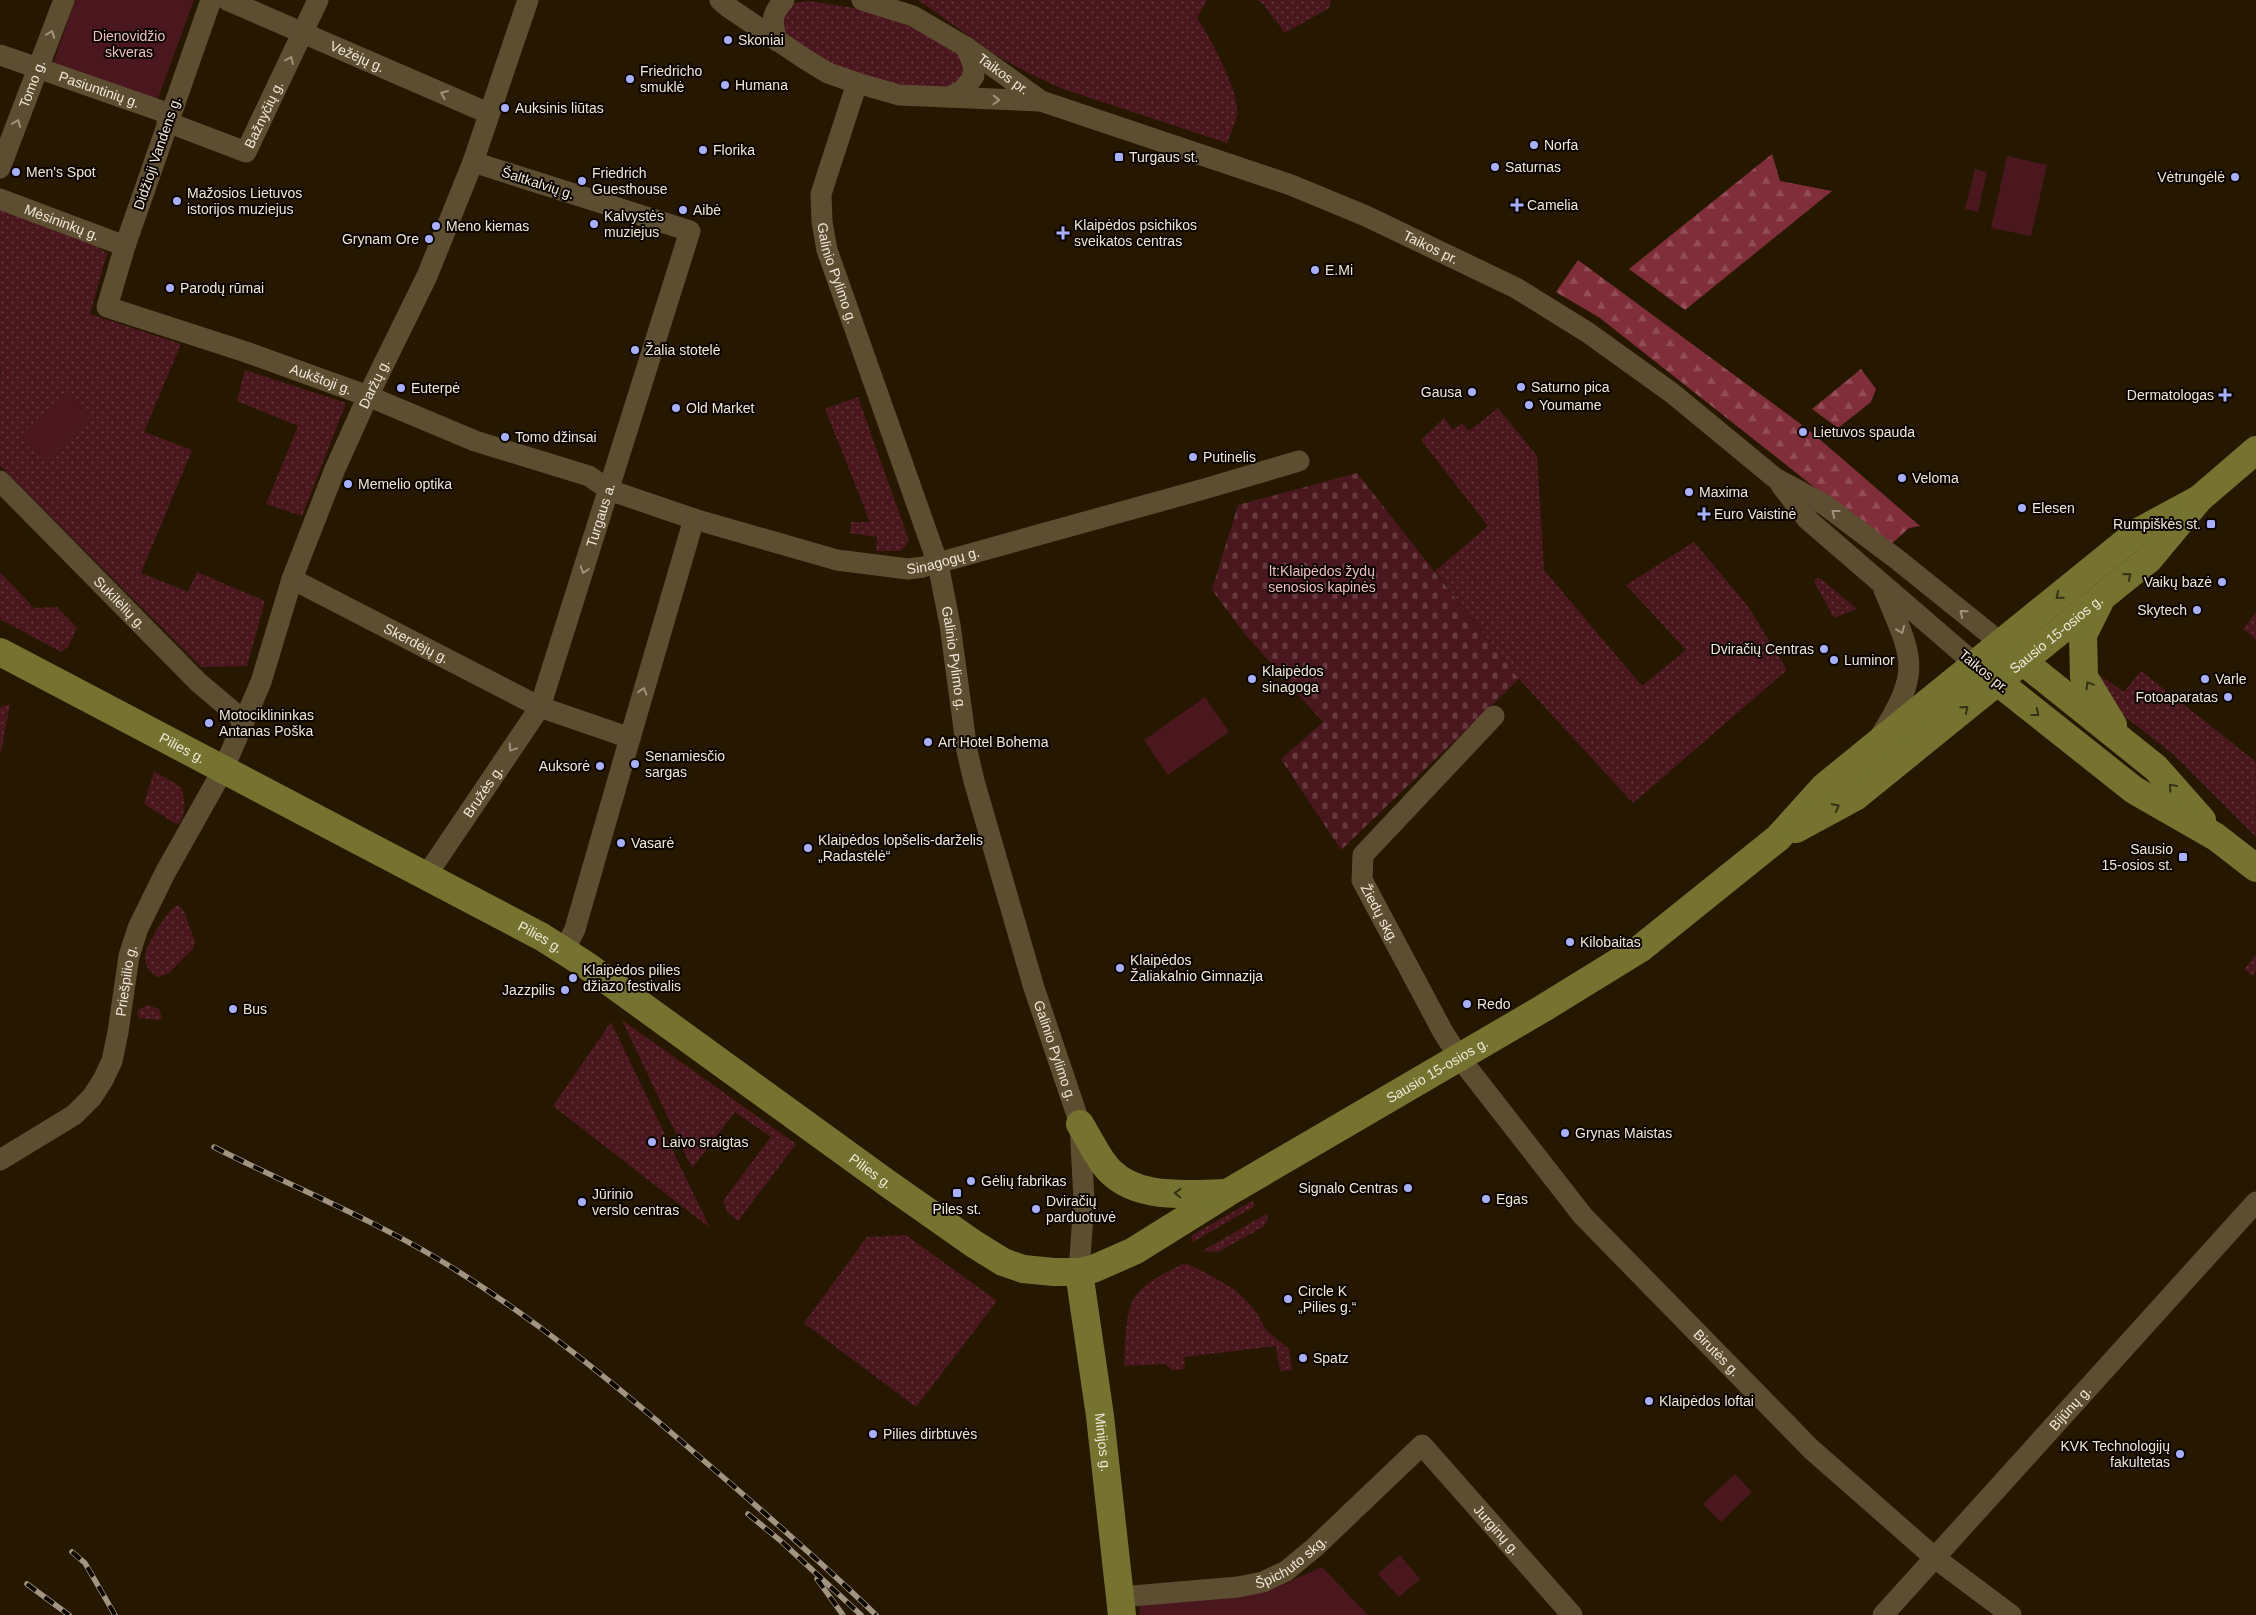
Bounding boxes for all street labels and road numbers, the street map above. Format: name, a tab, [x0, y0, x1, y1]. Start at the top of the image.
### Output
street label: Vežėjų g.	[328, 38, 387, 75]
street label: Taikos pr.	[975, 50, 1032, 98]
street label: Tomo g.	[16, 58, 48, 110]
street label: Pasiuntinių g.	[57, 68, 142, 111]
street label: Bažnyčių g.	[241, 78, 286, 151]
street label: Didžioji Vandens g.	[130, 94, 184, 212]
street label: Šaltkalvių g.	[500, 164, 576, 202]
street label: Mėsininkų g.	[22, 201, 101, 244]
street label: Galinio Pylimo g.	[814, 221, 860, 326]
street label: Taikos pr.	[1401, 227, 1461, 267]
street label: Daržų g.	[355, 356, 393, 411]
street label: Aukštoji g.	[288, 361, 354, 398]
street label: Turgaus a.	[583, 481, 618, 549]
street label: Sinagogų g.	[906, 544, 981, 577]
street label: Sukilėlių g.	[91, 573, 149, 633]
street label: Sausio 15-osios g.	[2006, 592, 2106, 677]
street label: Galinio Pylimo g.	[938, 605, 969, 712]
street label: Skerdėjų g.	[381, 620, 452, 667]
street label: Taikos pr.	[1956, 646, 2012, 696]
street label: Pilies g.	[157, 729, 208, 766]
street label: Bružės g.	[460, 762, 506, 820]
street label: Žiedų skg.	[1358, 881, 1402, 946]
street label: Pilies g.	[515, 918, 566, 956]
street label: Priešpilio g.	[112, 943, 140, 1018]
street label: Galinio Pylimo g.	[1031, 998, 1080, 1103]
street label: Sausio 15-osios g.	[1383, 1034, 1491, 1106]
street label: Pilies g.	[846, 1150, 895, 1192]
street label: Birutės g.	[1690, 1326, 1743, 1380]
street label: Bijūnų g.	[2046, 1382, 2094, 1434]
street label: Minijos g.	[1092, 1412, 1114, 1473]
street label: Jurginų g.	[1470, 1501, 1523, 1558]
street label: Špichuto skg.	[1254, 1532, 1330, 1591]

